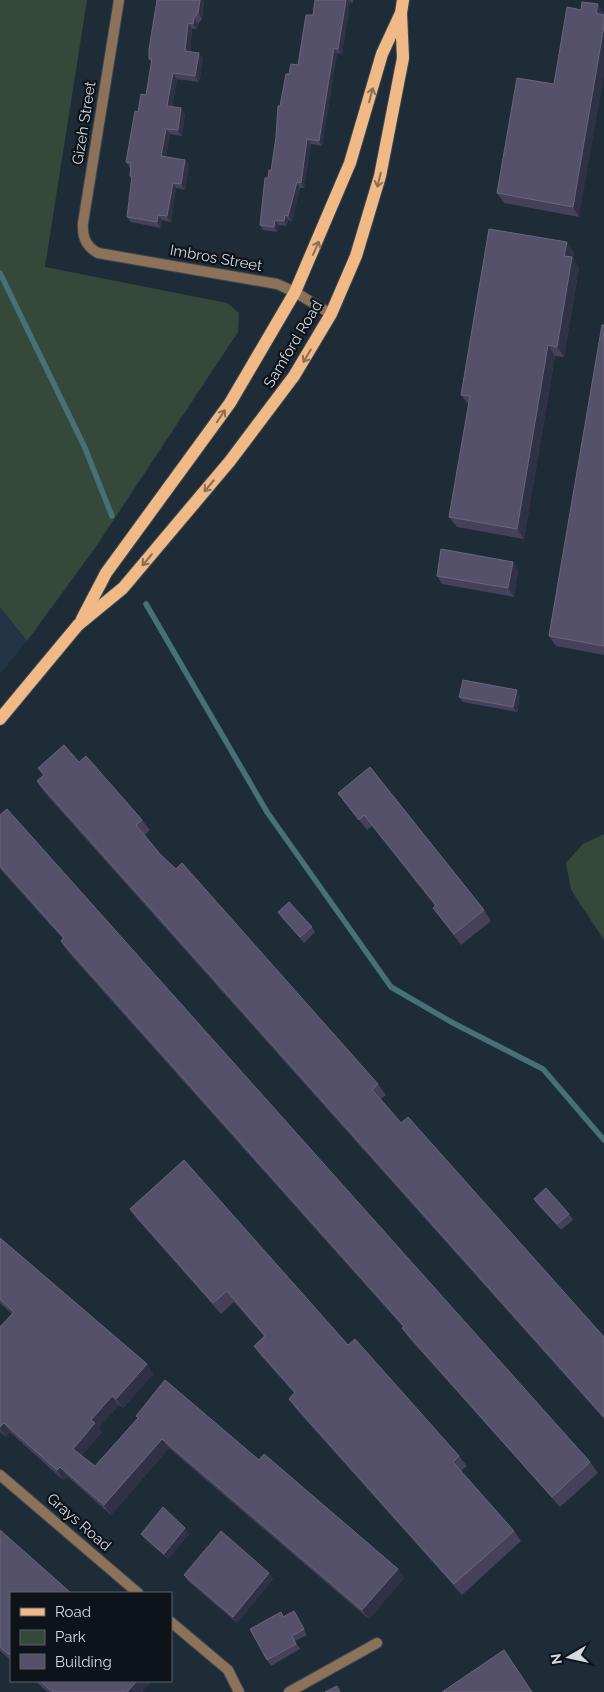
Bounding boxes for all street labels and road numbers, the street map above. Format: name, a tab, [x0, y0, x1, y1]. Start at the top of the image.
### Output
street label: Gizeh Street	[69, 80, 99, 166]
street label: Imbros Street	[168, 241, 264, 275]
street label: Samford Road	[260, 297, 326, 391]
street label: Grays Road	[43, 1489, 115, 1555]

